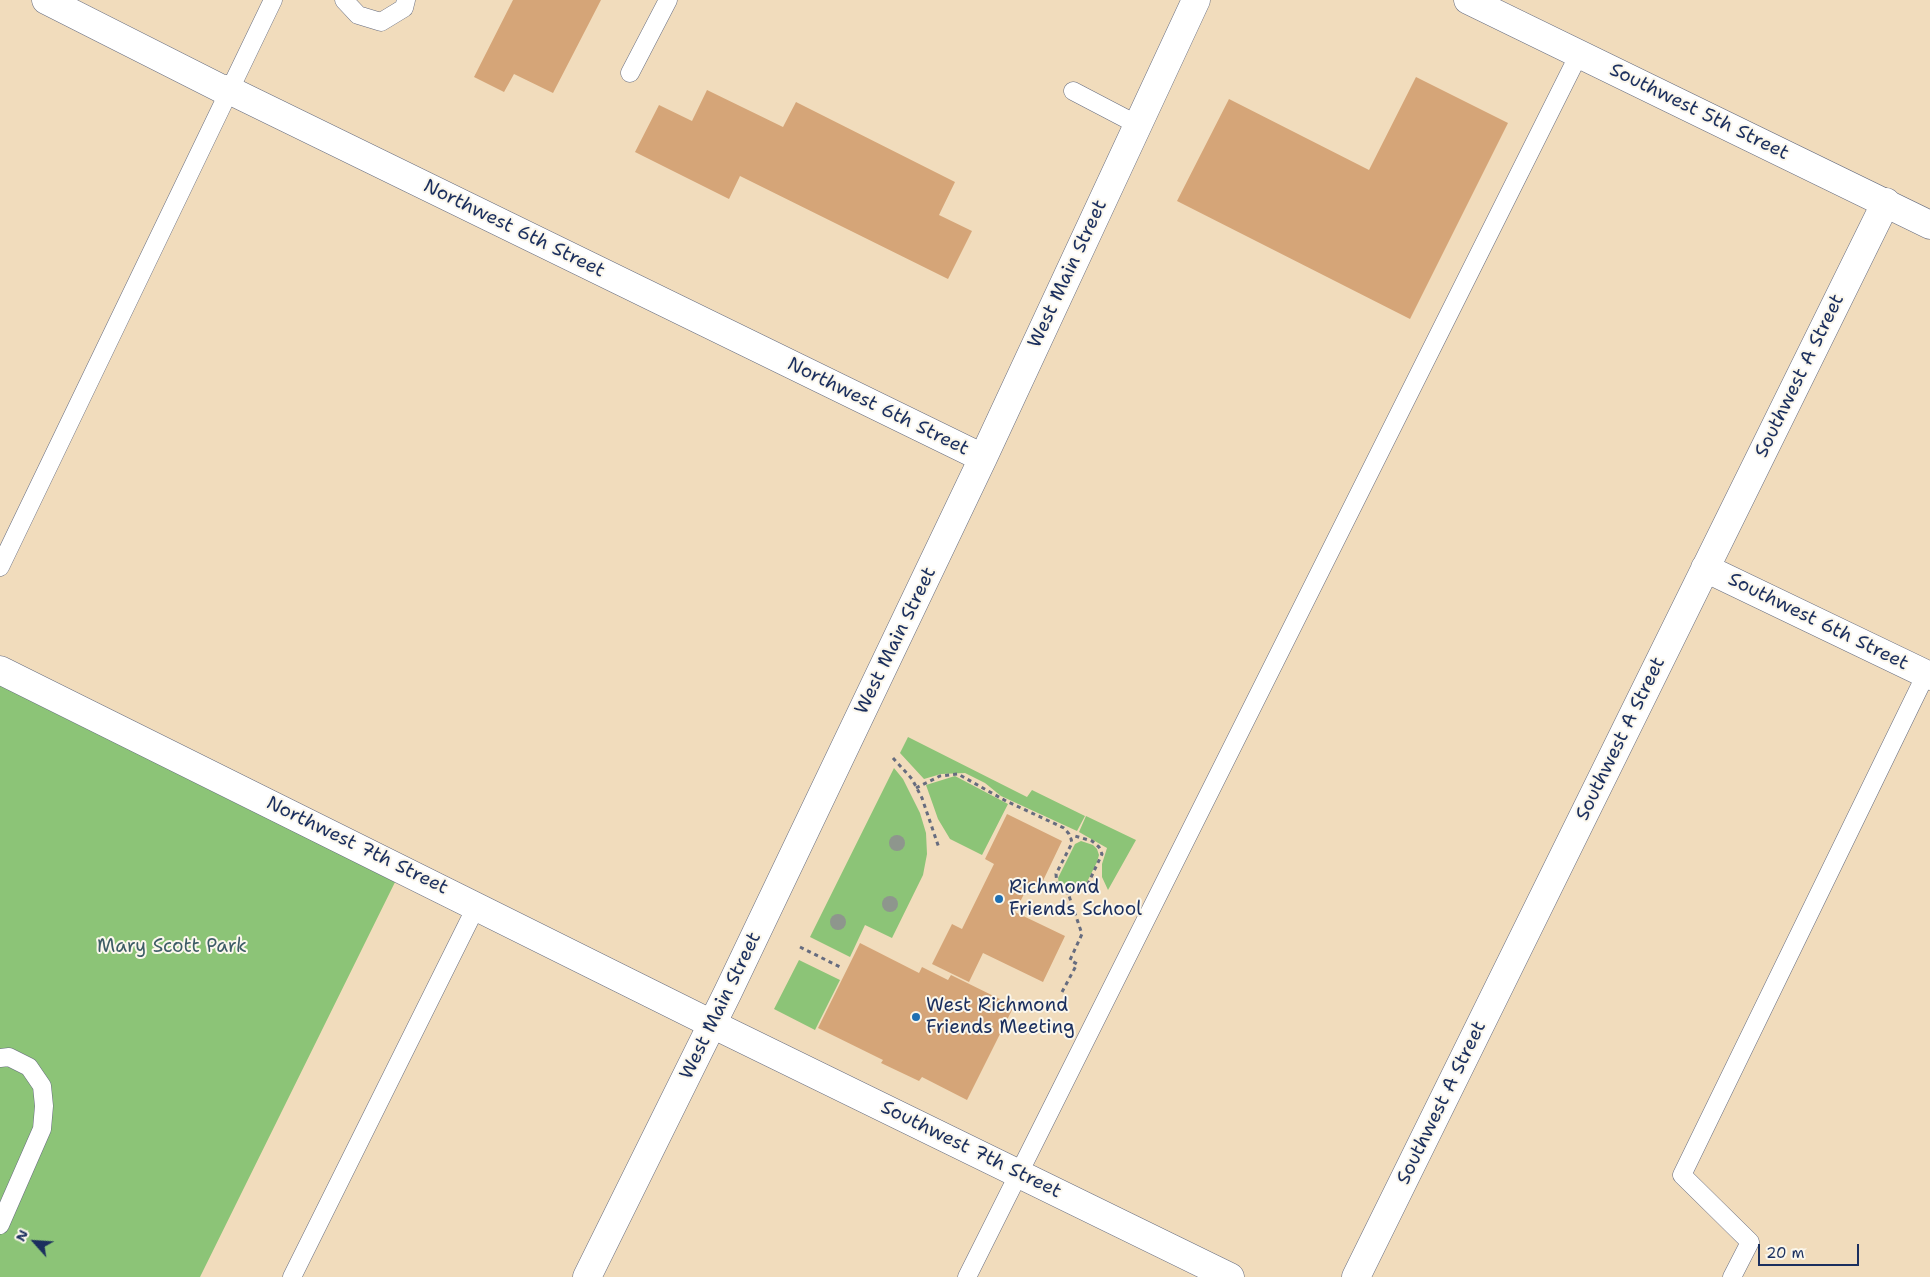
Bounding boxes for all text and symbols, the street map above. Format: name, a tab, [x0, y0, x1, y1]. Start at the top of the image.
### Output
street label: Southwest 5th Street	[1606, 59, 1792, 165]
street label: Northwest 6th Street	[420, 175, 608, 283]
street label: West Main Street	[1024, 196, 1112, 352]
street label: Southwest A Street	[1751, 291, 1849, 461]
street label: Northwest 6th Street	[784, 353, 972, 461]
street label: West Main Street	[850, 564, 942, 718]
street label: Southwest 6th Street	[1724, 568, 1912, 676]
street label: Southwest A Street	[1572, 654, 1670, 824]
street label: Northwest 7th Street	[262, 792, 452, 900]
place label: Richmond Friends School	[1009, 877, 1142, 921]
marker: Richmond Friends School	[993, 893, 1005, 905]
street label: West Main Street	[675, 929, 767, 1083]
park label: Mary Scott Park	[97, 936, 247, 958]
place label: West Richmond Friends Meeting	[926, 995, 1075, 1039]
marker: West Richmond Friends Meeting	[910, 1011, 922, 1023]
street label: Southwest A Street	[1393, 1018, 1491, 1188]
street label: Southwest 7th Street	[877, 1096, 1065, 1204]
north arrow	[10, 1217, 60, 1267]
text: N	[11, 1226, 32, 1244]
scale bar	[1760, 1234, 1861, 1266]
text: 20 m	[1766, 1243, 1805, 1263]

